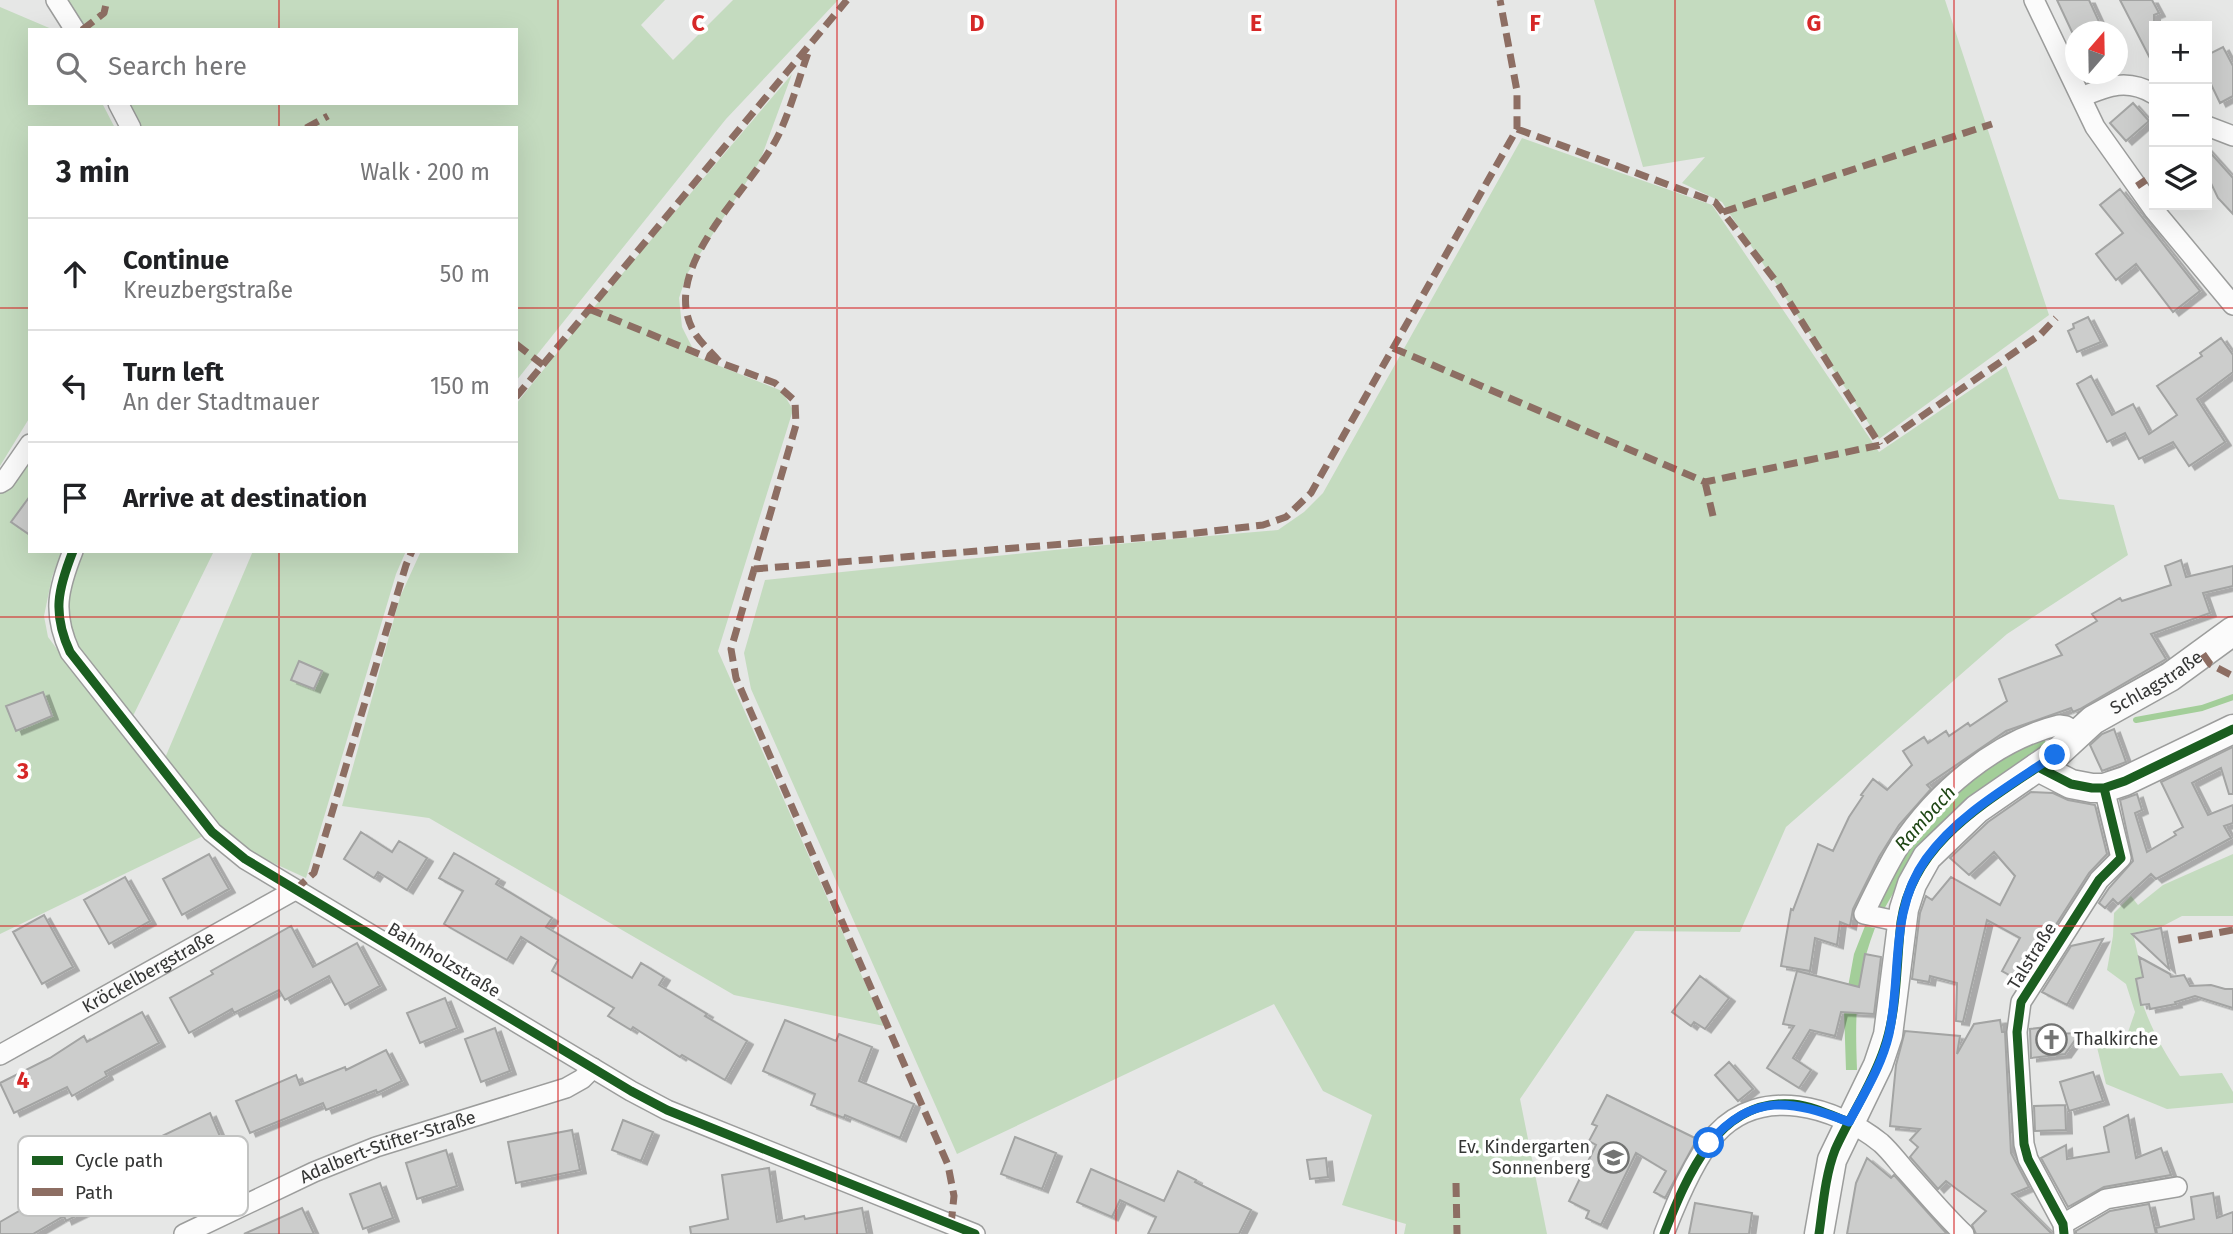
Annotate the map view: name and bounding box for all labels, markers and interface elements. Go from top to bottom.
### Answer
text: C [691,9,705,37]
text: D [970,9,985,37]
text: E [1250,9,1262,37]
text: F [1529,9,1541,37]
text: G [1807,9,1821,37]
north arrow [2065,21,2128,84]
map controls [2149,21,2212,210]
button: + [2149,21,2212,84]
search box [28,28,518,105]
icon: search [52,48,90,86]
text: Search here [108,51,247,82]
button: − [2149,84,2212,147]
button: layers [2149,147,2212,210]
text: 3 min [56,154,130,190]
text: Walk · 200 m [360,158,490,186]
text: Continue [123,245,229,276]
icon: ahead [56,255,94,293]
text: 50 m [440,260,490,288]
text: Kreuzbergstraße [123,276,293,304]
text: Turn left [123,357,224,388]
icon: left [56,367,94,405]
text: 150 m [430,372,490,400]
text: An der Stadtmauer [123,388,319,416]
icon: arrive [56,479,94,517]
text: Arrive at destination [123,483,367,514]
street label: Schlagstraße [2106,646,2207,719]
route end [2039,739,2070,770]
text: 3 [16,757,29,785]
water label: Rambach [1890,781,1960,855]
street label: Bahnholzstraße [384,918,504,1002]
street label: Talstraße [2003,918,2061,994]
street label: Kröckelbergstraße [78,926,218,1018]
church icon: Thalkirche [2034,1022,2068,1056]
place label: Thalkirche [2074,1028,2158,1050]
text: 4 [17,1066,30,1094]
street label: Adalbert-Stifter-Straße [296,1106,478,1188]
route start [1693,1127,1724,1158]
legend [18,1136,248,1216]
place label: Ev. Kindergarten Sonnenberg [1458,1136,1591,1179]
school or university icon: Ev. Kindergarten Sonnenberg [1596,1140,1630,1174]
text: Cycle path [75,1149,163,1172]
text: Path [75,1181,113,1204]

